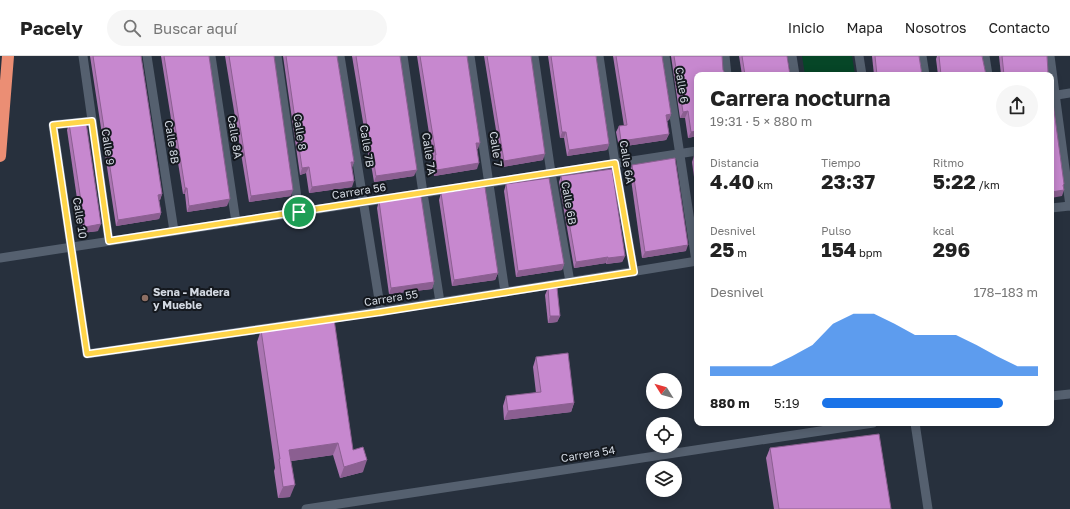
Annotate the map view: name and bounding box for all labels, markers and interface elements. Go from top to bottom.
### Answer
search box [107,10,387,46]
text: Pacely [20,16,83,39]
icon: search [121,17,143,39]
text: Buscar aquí [153,19,237,37]
text: Inicio [788,19,824,36]
text: Mapa [846,19,883,36]
text: Nosotros [905,19,966,36]
text: Contacto [988,19,1050,36]
street label: Calle 6 [673,66,692,104]
text: Carrera nocturna [710,84,890,111]
button: share [996,85,1038,127]
street label: Calle 8 [292,113,310,151]
text: 19:31 · 5 × 880 m [710,113,812,129]
street label: Calle 8A [226,114,245,160]
street label: Calle 8B [163,119,182,165]
street label: Calle 7B [358,124,377,168]
street label: Calle 9 [100,128,117,166]
street label: Calle 7 [488,130,505,168]
street label: Calle 7A [420,132,439,177]
street label: Calle 6A [618,139,637,185]
text: Distancia [710,156,759,169]
text: Tiempo [821,156,861,169]
text: Ritmo [933,156,964,169]
text: 4.40 [710,169,754,193]
text: 23:37 [821,169,875,193]
text: 5:22 [933,169,976,193]
text: km [754,178,773,191]
text: /km [976,178,1000,191]
street label: Carrera 56 [331,180,387,201]
street label: Calle 6B [559,180,580,226]
pin [282,195,316,229]
street label: Calle 10 [71,196,90,240]
icon: arrive [288,201,310,223]
text: Desnivel [710,224,755,237]
text: Pulso [821,224,851,237]
text: kcal [933,224,954,237]
text: 25 [710,237,734,261]
text: 154 [821,237,856,261]
text: 296 [933,237,970,261]
text: m [734,246,747,259]
text: bpm [856,246,882,259]
text: Desnivel [710,284,764,300]
text: 178–183 m [973,284,1038,300]
place label: Sena - Madera y Mueble [153,285,230,311]
street label: Carrera 55 [363,287,419,308]
marker: Sena - Madera y Mueble [140,293,150,303]
north arrow [646,373,682,409]
map controls [646,373,682,497]
text: 880 m [710,395,750,411]
text: 5:19 [774,395,800,411]
button: locate [646,417,682,453]
street label: Carrera 54 [560,443,616,464]
button: layers [646,461,682,497]

